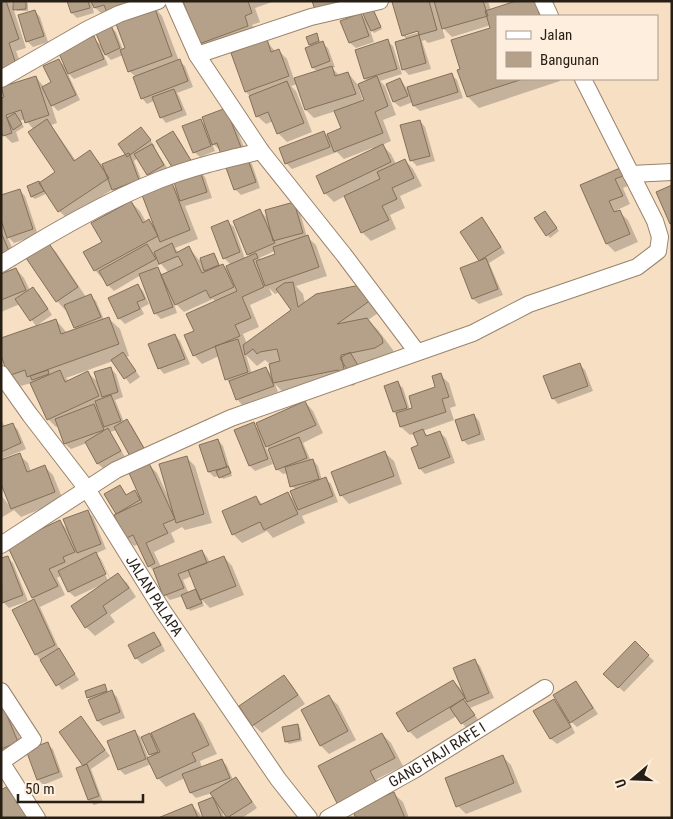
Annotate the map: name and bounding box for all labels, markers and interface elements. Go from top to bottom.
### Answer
legend [496,15,658,80]
text: Jalan [540,26,572,44]
text: Bangunan [540,51,599,69]
street label: JALAN PALAPA [122,552,187,640]
street label: GANG HAJI RAFE I [386,719,489,791]
north arrow [608,754,658,804]
scale bar [18,772,142,804]
text: U [612,777,630,790]
text: 50 m [25,780,55,798]

